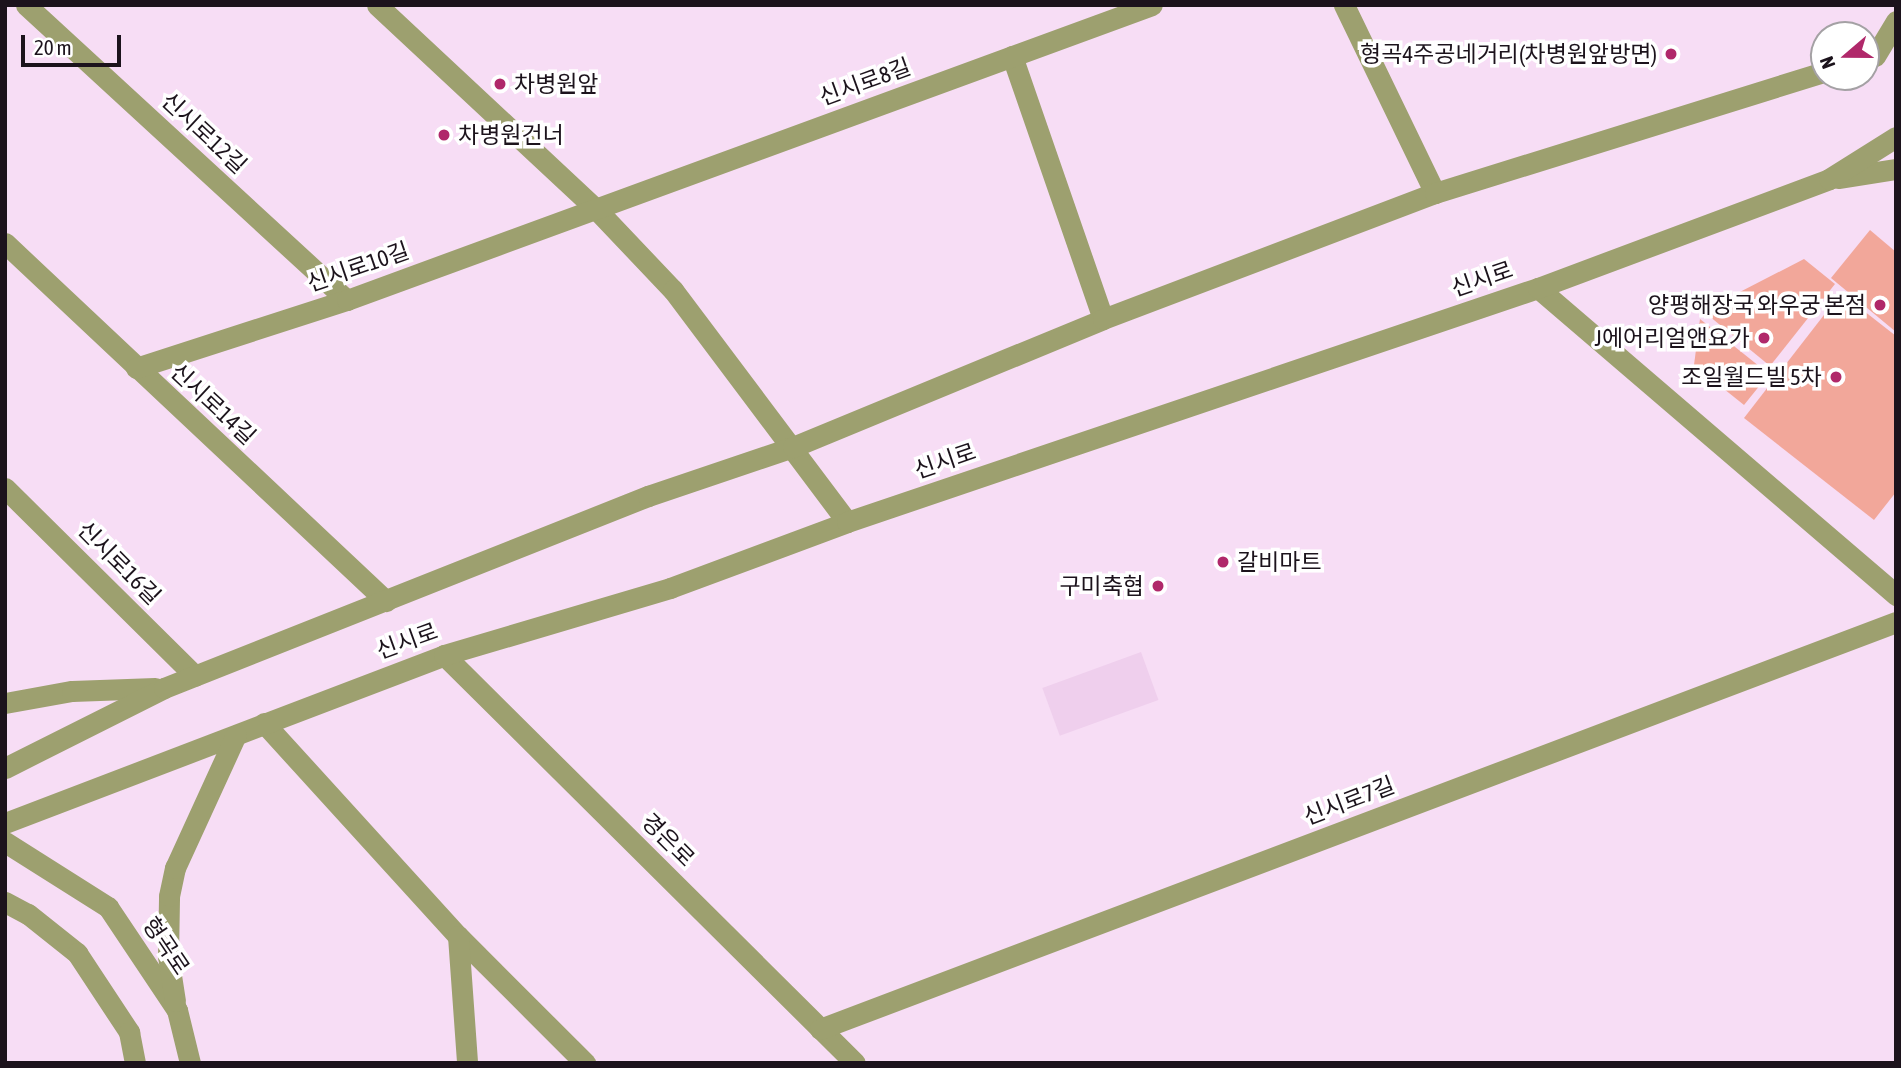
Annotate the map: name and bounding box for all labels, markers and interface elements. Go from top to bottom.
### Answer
scale bar [24,21,124,65]
north arrow [1810,21,1880,91]
text: 20 m [34,35,72,59]
place label: 형곡4주공네거리(차병원앞방면) [1360,40,1657,68]
marker: 형곡4주공네거리(차병원앞방면) [1663,46,1679,62]
street label: 신시로8길 [815,53,915,111]
text: N [1815,53,1839,72]
place label: 차병원앞 [514,70,599,98]
marker: 차병원앞 [492,76,508,92]
street label: 신시로12길 [156,87,252,179]
place label: 차병원건너 [458,121,564,149]
marker: 차병원건너 [436,127,452,143]
street label: 신시로10길 [303,237,413,297]
street label: 신시로 [1447,256,1517,302]
place label: 양평해장국 와우궁 본점 [1648,291,1866,319]
marker: 양평해장국 와우궁 본점 [1872,297,1888,313]
place label: J에어리얼앤요가 [1595,324,1750,352]
marker: J에어리얼앤요가 [1756,330,1772,346]
street label: 신시로14길 [165,358,261,450]
place label: 조일월드빌 5차 [1681,363,1822,391]
marker: 조일월드빌 5차 [1828,369,1844,385]
street label: 신시로 [910,438,980,484]
street label: 신시로16길 [72,516,166,610]
place label: 갈비마트 [1237,548,1322,576]
marker: 갈비마트 [1215,554,1231,570]
place label: 구미축협 [1059,572,1144,600]
marker: 구미축협 [1150,578,1166,594]
street label: 신시로 [372,617,442,665]
street label: 신시로7길 [1299,771,1399,831]
street label: 경은로 [636,808,700,872]
street label: 형곡로 [137,912,195,980]

